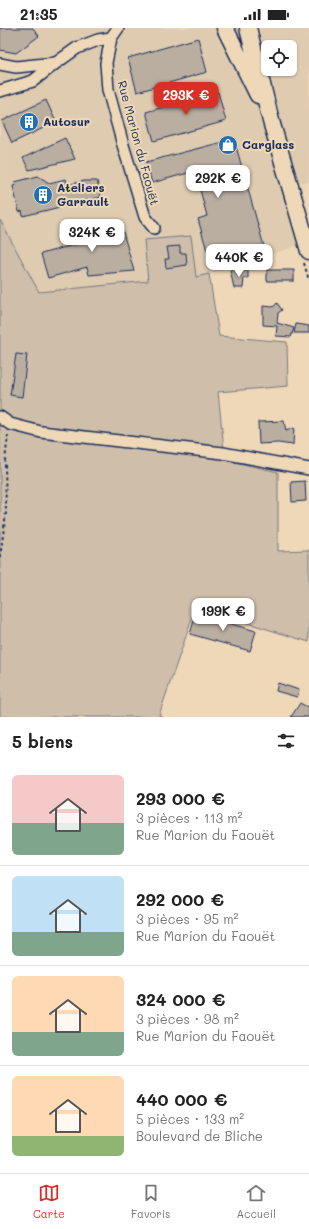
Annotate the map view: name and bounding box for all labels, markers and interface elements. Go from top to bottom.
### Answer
text: 21:35 [20,4,58,24]
map controls [261,40,297,76]
button: locate [261,40,297,76]
street label: Rue Marion du Faouët [115,79,163,207]
pin: 293K € [153,82,219,116]
text: 293K € [163,86,209,103]
building icon: Autosur [18,111,40,133]
place label: Autosur [43,113,90,129]
shop icon: Carglass [217,134,239,156]
place label: Carglass [242,136,294,152]
pin: 292K € [185,165,251,199]
text: 292K € [195,169,241,186]
place label: Ateliers Garrault [57,179,109,209]
building icon: Ateliers Garrault [32,184,54,206]
pin: 324K € [59,219,125,253]
text: 324K € [68,223,116,240]
pin: 440K € [206,244,272,278]
text: 440K € [215,248,263,265]
pin: 199K € [190,598,256,632]
text: 199K € [200,602,246,619]
text: 5 biens [12,730,73,752]
icon: filters [275,730,297,752]
text: 293 000 € [136,787,225,809]
icon: home [44,791,92,839]
text: 3 pièces · 113 m² [136,809,243,826]
text: Rue Marion du Faouët [136,826,275,843]
text: 292 000 € [136,888,224,910]
icon: home [44,892,92,940]
text: 3 pièces · 95 m² [136,910,239,927]
text: Rue Marion du Faouët [136,927,275,944]
text: 324 000 € [136,988,225,1010]
icon: home [44,992,92,1040]
text: 3 pièces · 98 m² [136,1010,239,1027]
text: Rue Marion du Faouët [136,1027,275,1044]
text: 440 000 € [136,1088,227,1110]
icon: home [44,1092,92,1140]
text: 5 pièces · 133 m² [136,1110,244,1127]
text: Boulevard de Bliche [136,1127,263,1144]
tab: Carte [33,1182,65,1221]
tab: Favoris [131,1182,170,1221]
tab: Accueil [236,1182,276,1221]

